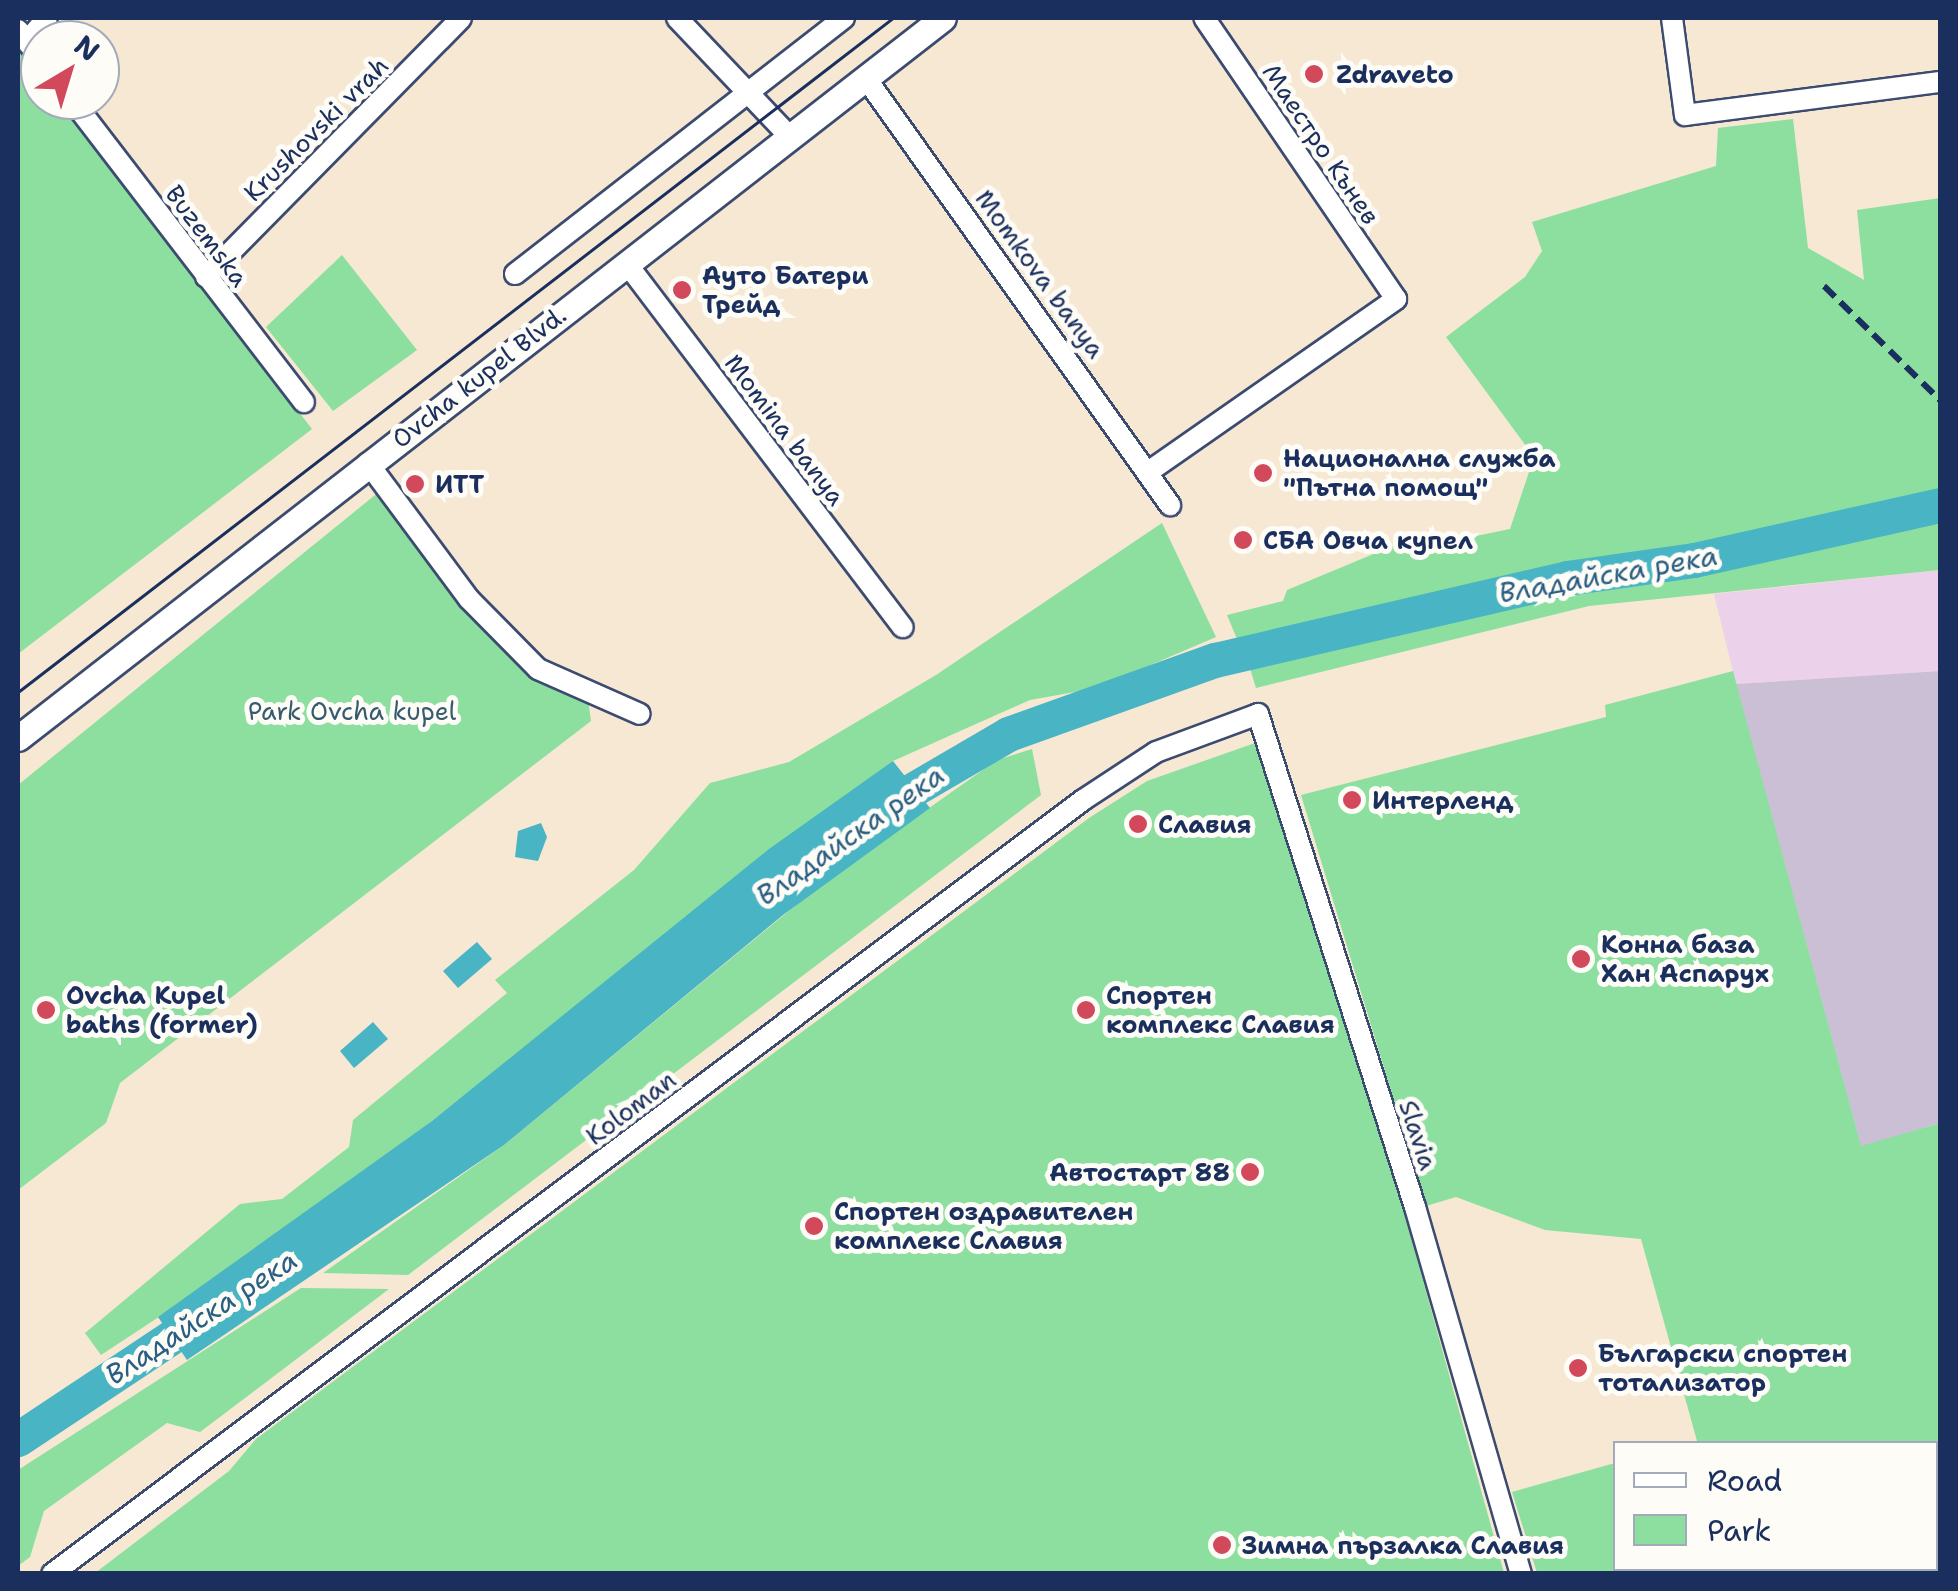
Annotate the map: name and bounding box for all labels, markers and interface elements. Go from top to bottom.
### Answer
north arrow [20,20,120,120]
text: N [67,26,108,70]
street label: Krushovski vrah [238,51,394,207]
street label: Маестро Кънев [1256,58,1386,230]
place label: Zdraveto [1336,59,1454,89]
marker: Zdraveto [1301,61,1327,87]
street label: Buzemska [159,179,255,293]
street label: Momkova banya [969,184,1111,364]
place label: Ауто Батери Трейд [702,261,869,320]
marker: Ауто Батери Трейд [671,279,693,301]
street label: Ovcha kupel Blvd. [386,300,572,454]
street label: Momina banya [718,349,852,511]
place label: Национална служба "Пътна помощ" [1283,444,1556,503]
marker: Национална служба "Пътна помощ" [1252,462,1274,484]
place label: ИТТ [435,469,484,499]
marker: ИТТ [404,473,426,495]
place label: СБА Овча купел [1263,525,1473,555]
marker: СБА Овча купел [1232,529,1254,551]
water label: Владайска река [1496,538,1720,610]
park label: Park Ovcha kupel [248,696,456,726]
water label: Владайска река [750,758,950,912]
place label: Интерленд [1372,785,1514,815]
marker: Интерленд [1341,789,1363,811]
place label: Славия [1158,809,1251,839]
marker: Славия [1127,813,1149,835]
place label: Конна база Хан Аспарух [1601,930,1769,989]
marker: Конна база Хан Аспарух [1570,948,1592,970]
place label: Ovcha Kupel baths (former) [66,981,258,1040]
place label: Спортен комплекс Славия [1106,981,1335,1040]
marker: Ovcha Kupel baths (former) [35,999,57,1021]
marker: Спортен комплекс Славия [1075,999,1097,1021]
street label: Koloman [580,1065,682,1151]
street label: Slavia [1393,1096,1443,1174]
place label: Автостарт 88 [1049,1157,1230,1187]
marker: Автостарт 88 [1239,1161,1261,1183]
place label: Спортен оздравителен комплекс Славия [834,1197,1133,1256]
marker: Спортен оздравителен комплекс Славия [803,1215,825,1237]
water label: Владайска река [99,1243,303,1391]
place label: Български спортен тотализатор [1598,1339,1847,1398]
marker: Български спортен тотализатор [1567,1357,1589,1379]
legend [1613,1441,1938,1571]
text: Road [1707,1460,1782,1501]
text: Park [1707,1510,1771,1551]
place label: Зимна пързалка Славия [1242,1530,1564,1560]
marker: Зимна пързалка Славия [1211,1534,1233,1556]

